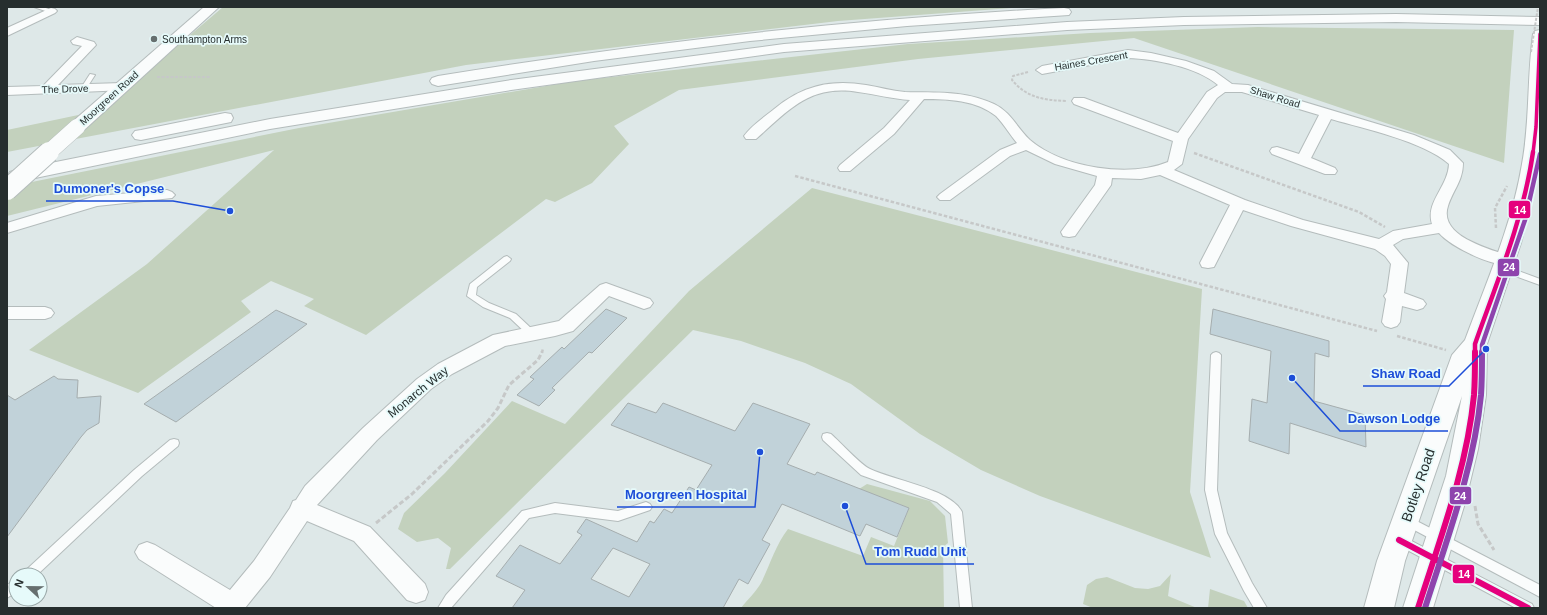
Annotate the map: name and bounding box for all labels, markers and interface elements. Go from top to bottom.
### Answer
marker: Southampton Arms [149,34,159,44]
place label: Southampton Arms [162,34,247,45]
street label: Haines Crescent [1054,49,1129,73]
street label: Moorgreen Road [77,69,141,127]
street label: The Drove [41,83,89,95]
street label: Shaw Road [1249,84,1301,110]
callout: Dumoner's Copse [46,176,173,201]
text: Dumoner's Copse [54,181,164,196]
line badge: 14 [1508,200,1531,219]
text: 14 [1514,204,1527,216]
line badge: 24 [1497,258,1520,277]
text: 24 [1503,261,1516,273]
callout: Shaw Road [1363,361,1449,386]
street label: Monarch Way [385,363,451,421]
text: Shaw Road [1371,366,1441,381]
callout: Dawson Lodge [1340,406,1448,431]
text: Dawson Lodge [1348,411,1440,426]
street label: Botley Road [1398,446,1438,524]
callout: Moorgreen Hospital [617,482,755,507]
line badge: 24 [1449,486,1472,505]
text: Moorgreen Hospital [625,487,747,502]
text: 24 [1454,490,1467,502]
callout: Tom Rudd Unit [866,539,974,564]
text: Tom Rudd Unit [874,544,967,559]
line badge: 14 [1452,564,1475,584]
north arrow [8,567,48,607]
text: 14 [1458,568,1471,580]
text: N [12,577,26,589]

